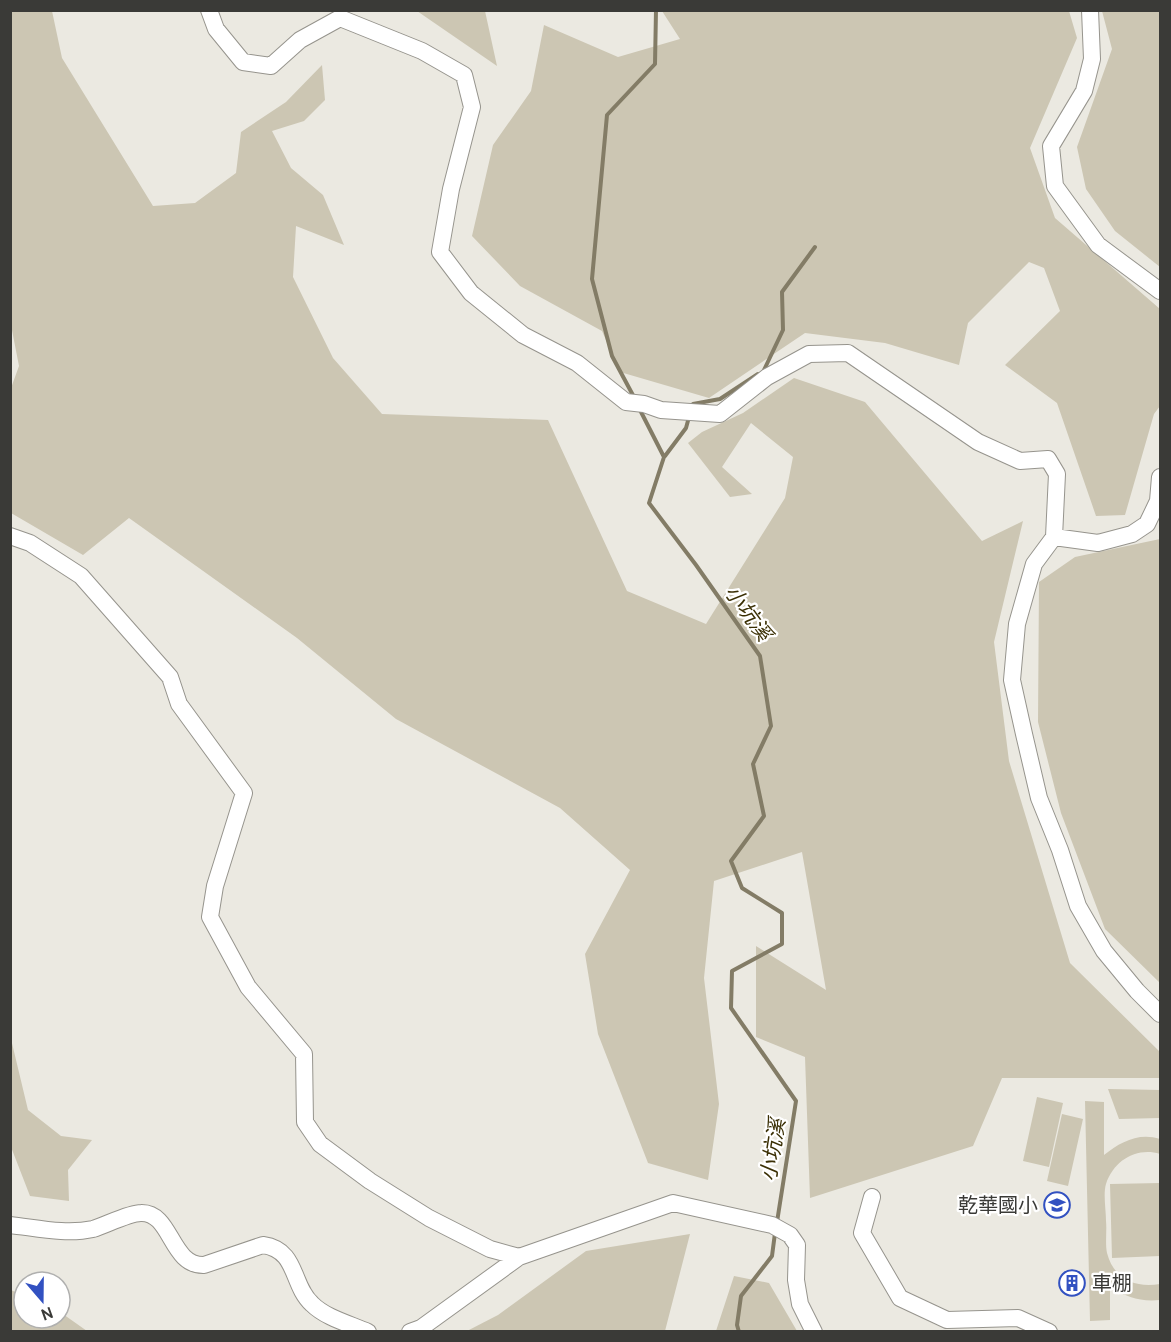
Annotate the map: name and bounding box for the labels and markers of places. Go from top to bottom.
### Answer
school or university icon: 乾華國小 [1042,1190,1072,1220]
place label: 乾華國小 [958,1193,1038,1217]
building icon: 車棚 [1057,1268,1087,1298]
place label: 車棚 [1092,1271,1132,1295]

